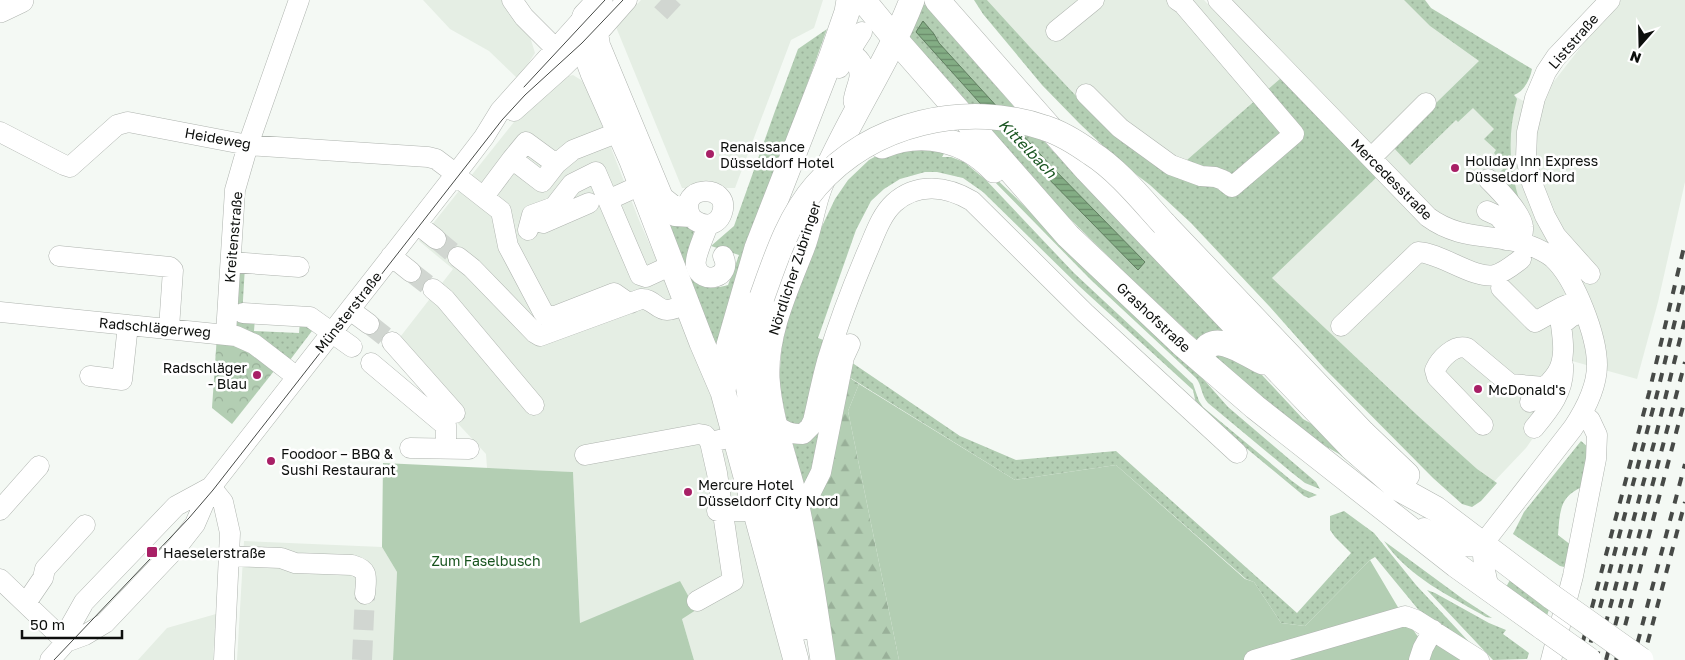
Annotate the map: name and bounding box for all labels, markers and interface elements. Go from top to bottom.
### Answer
street label: Liststraße [1545,10,1601,72]
north arrow [1615,20,1665,70]
text: N [1627,48,1643,67]
water label: Kittelbach [996,115,1061,182]
street label: Heideweg [184,124,252,152]
street label: Mercedesstraße [1348,135,1436,223]
place label: Renaissance Düsseldorf Hotel [720,138,834,171]
marker: Renaissance Düsseldorf Hotel [704,148,716,160]
place label: Holiday Inn Express Düsseldorf Nord [1465,152,1598,185]
marker: Holiday Inn Express Düsseldorf Nord [1449,162,1461,174]
street label: Kreitenstraße [221,191,245,283]
street label: Nördlicher Zubringer [764,198,824,337]
street label: Münsterstraße [311,268,385,356]
street label: Grashofstraße [1113,278,1195,356]
street label: Radschlägerweg [98,314,212,340]
place label: Radschläger - Blau [163,359,248,392]
marker: Radschläger - Blau [251,369,263,381]
place label: McDonald's [1488,381,1566,398]
marker: McDonald's [1472,383,1484,395]
place label: Foodoor – BBQ & Sushi Restaurant [281,445,396,478]
marker: Foodoor – BBQ & Sushi Restaurant [265,455,277,467]
place label: Mercure Hotel Düsseldorf City Nord [698,476,838,509]
marker: Mercure Hotel Düsseldorf City Nord [682,486,694,498]
place label: Haeselerstraße [163,544,266,561]
marker: Haeselerstraße [145,545,159,559]
park label: Zum Faselbusch [431,552,541,569]
scale bar [22,608,122,640]
text: 50 m [30,615,65,633]

